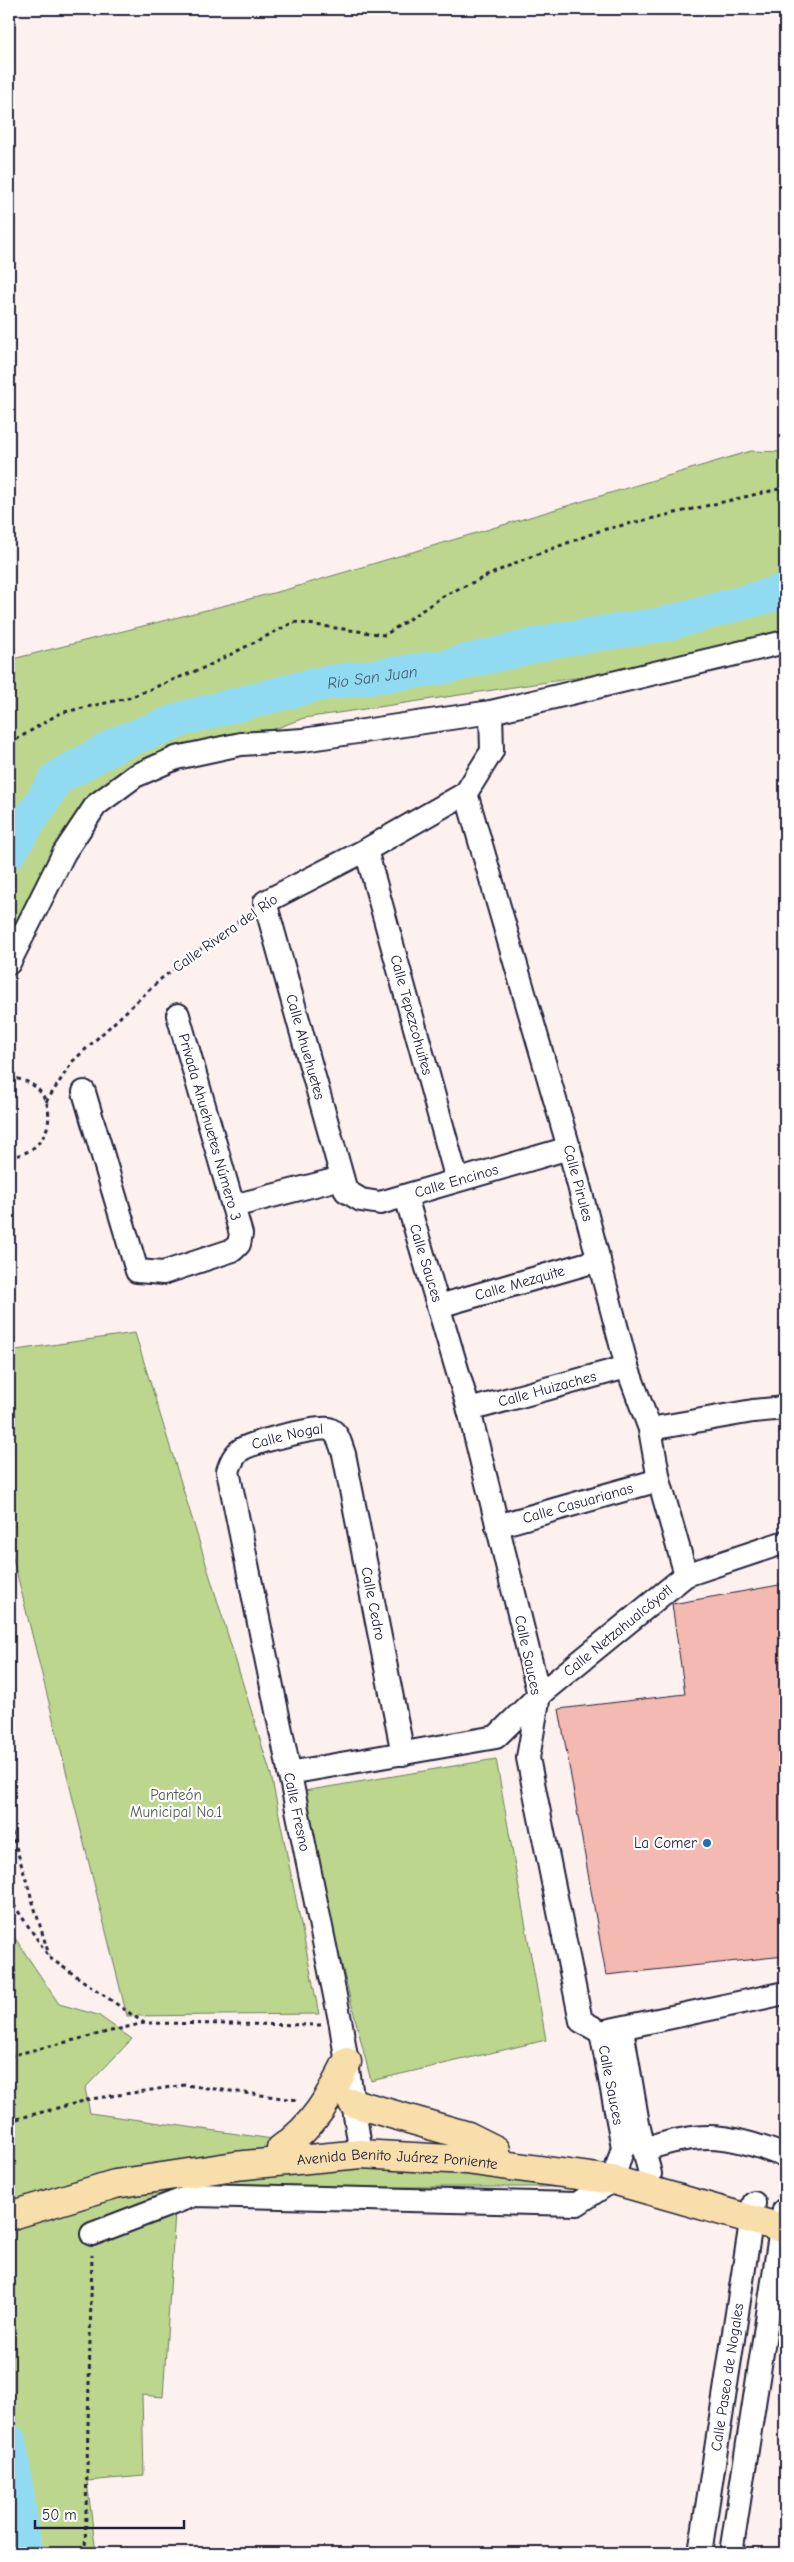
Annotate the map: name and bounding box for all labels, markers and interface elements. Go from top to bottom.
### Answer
water label: Rio San Juan [326,663,419,693]
street label: Calle Rivera del Río [169,890,281,976]
street label: Calle Tepezcohuites [386,953,437,1077]
street label: Calle Ahuehuetes [282,992,329,1102]
street label: Privada Ahuehuetes Número 3 [175,1031,245,1223]
street label: Calle Pirules [560,1143,597,1223]
street label: Calle Encinos [412,1160,500,1202]
street label: Calle Sauces [406,1222,446,1304]
street label: Calle Mezquite [473,1261,567,1304]
street label: Calle Huizaches [496,1367,598,1411]
street label: Calle Nogal [249,1419,324,1453]
street label: Calle Casuarianas [520,1479,635,1527]
street label: Calle Cedro [357,1565,389,1642]
street label: Calle Netzahualcóyotl [560,1581,676,1680]
street label: Calle Sauces [511,1614,545,1696]
street label: Calle Fresno [280,1771,314,1853]
park label: Panteón Municipal No.1 [130,1786,222,1821]
place label: La Comer [634,1834,697,1852]
marker: La Comer [701,1837,713,1849]
street label: Calle Sauces [594,2044,628,2126]
street label: Avenida Benito Juárez Poniente [296,2145,499,2173]
street label: Calle Paseo de Nogales [707,2302,747,2452]
scale bar [35,2497,184,2529]
text: 50 m [42,2506,77,2524]

